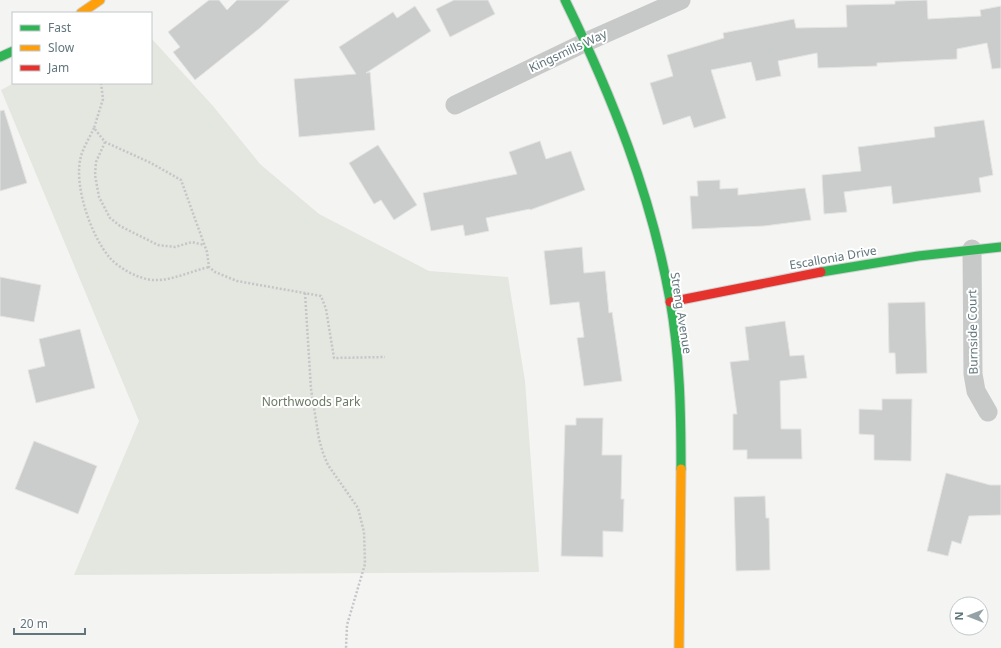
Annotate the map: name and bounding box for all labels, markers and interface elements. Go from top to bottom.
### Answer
legend [12,12,152,84]
text: Fast [48,19,72,36]
street label: Kingsmills Way [526,25,610,76]
text: Slow [48,39,75,56]
text: Jam [47,59,69,76]
street label: Escallonia Drive [788,241,878,274]
street label: Streng Avenue [667,271,696,355]
street label: Burnside Court [963,289,982,375]
park label: Northwoods Park [262,393,361,410]
north arrow [949,596,989,636]
scale bar [14,610,85,636]
text: N [951,612,966,620]
text: 20 m [20,615,48,632]

